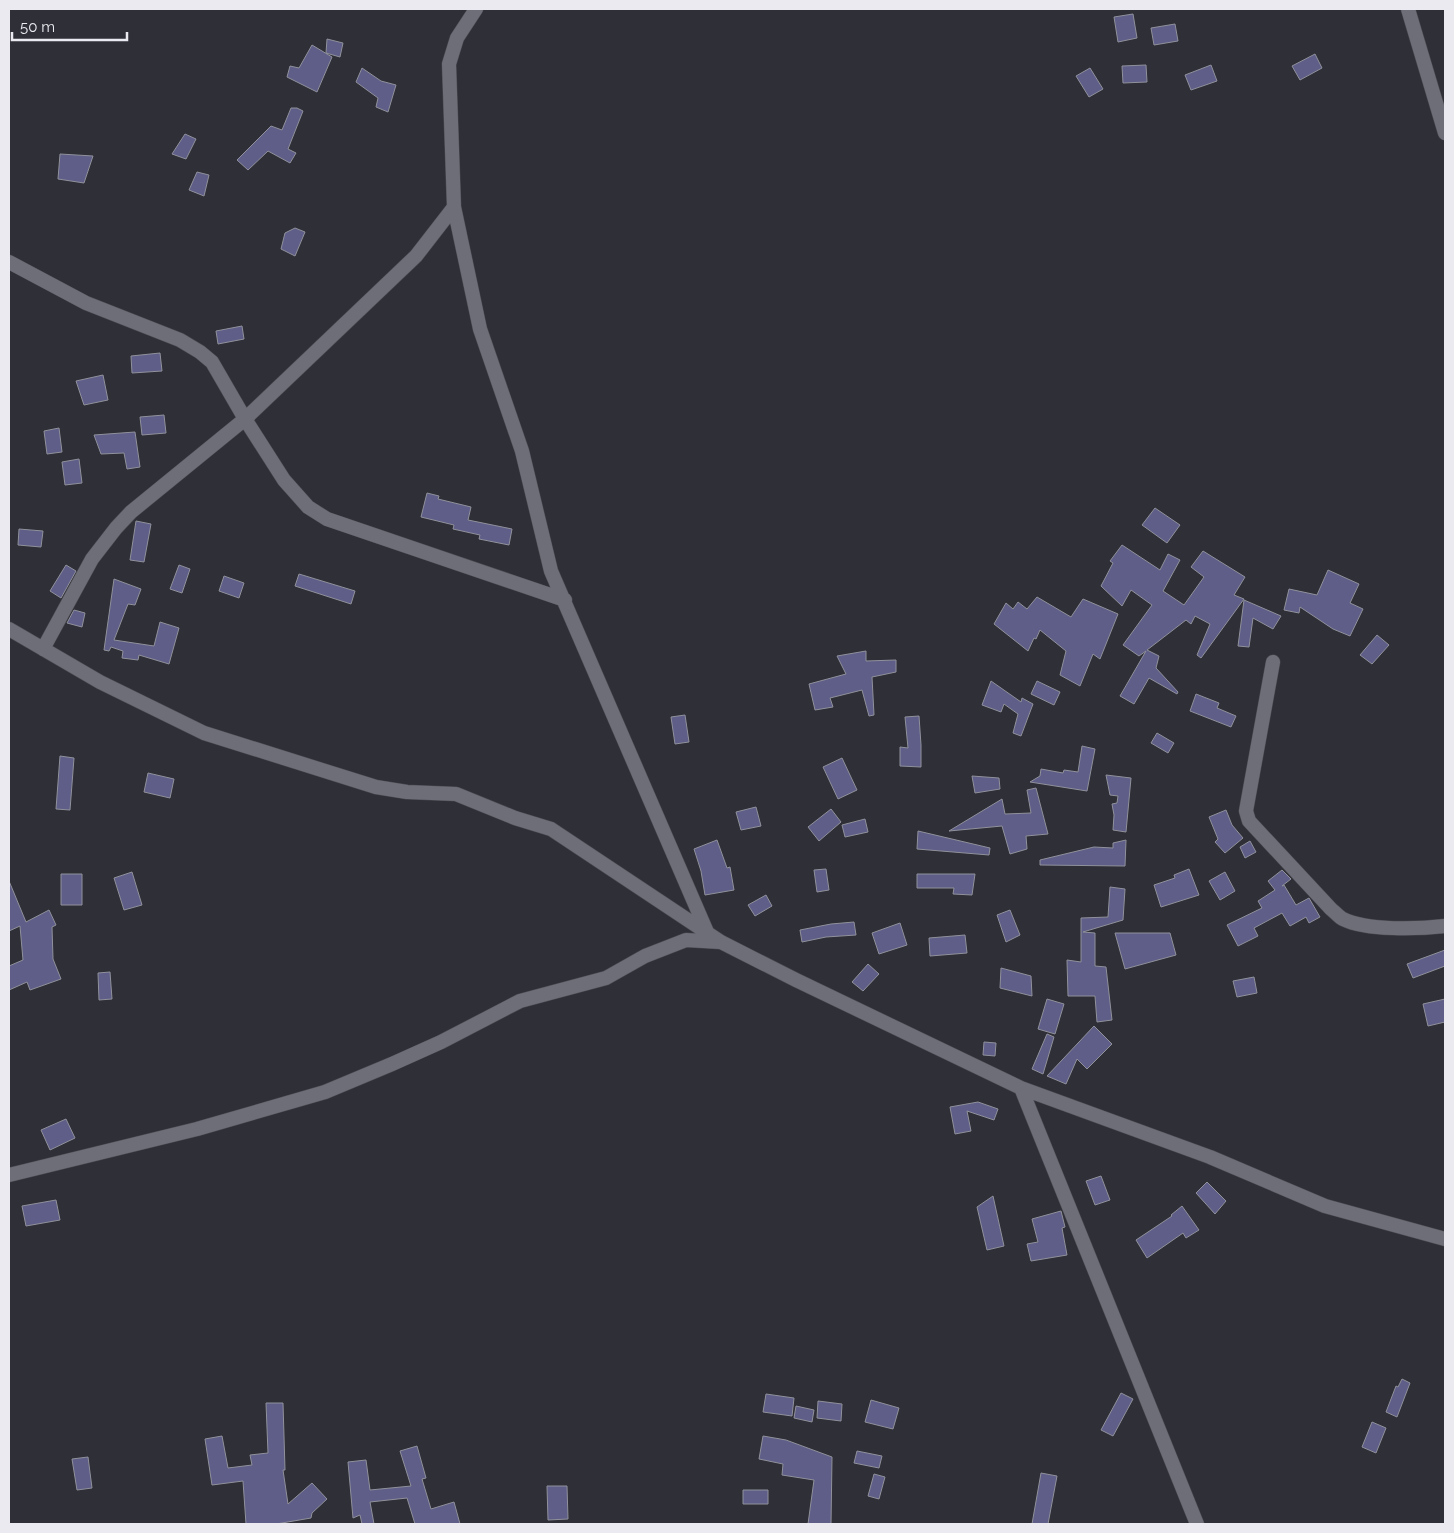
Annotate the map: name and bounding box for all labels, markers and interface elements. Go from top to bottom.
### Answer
scale bar [12,10,128,42]
text: 50 m [20,18,55,36]

